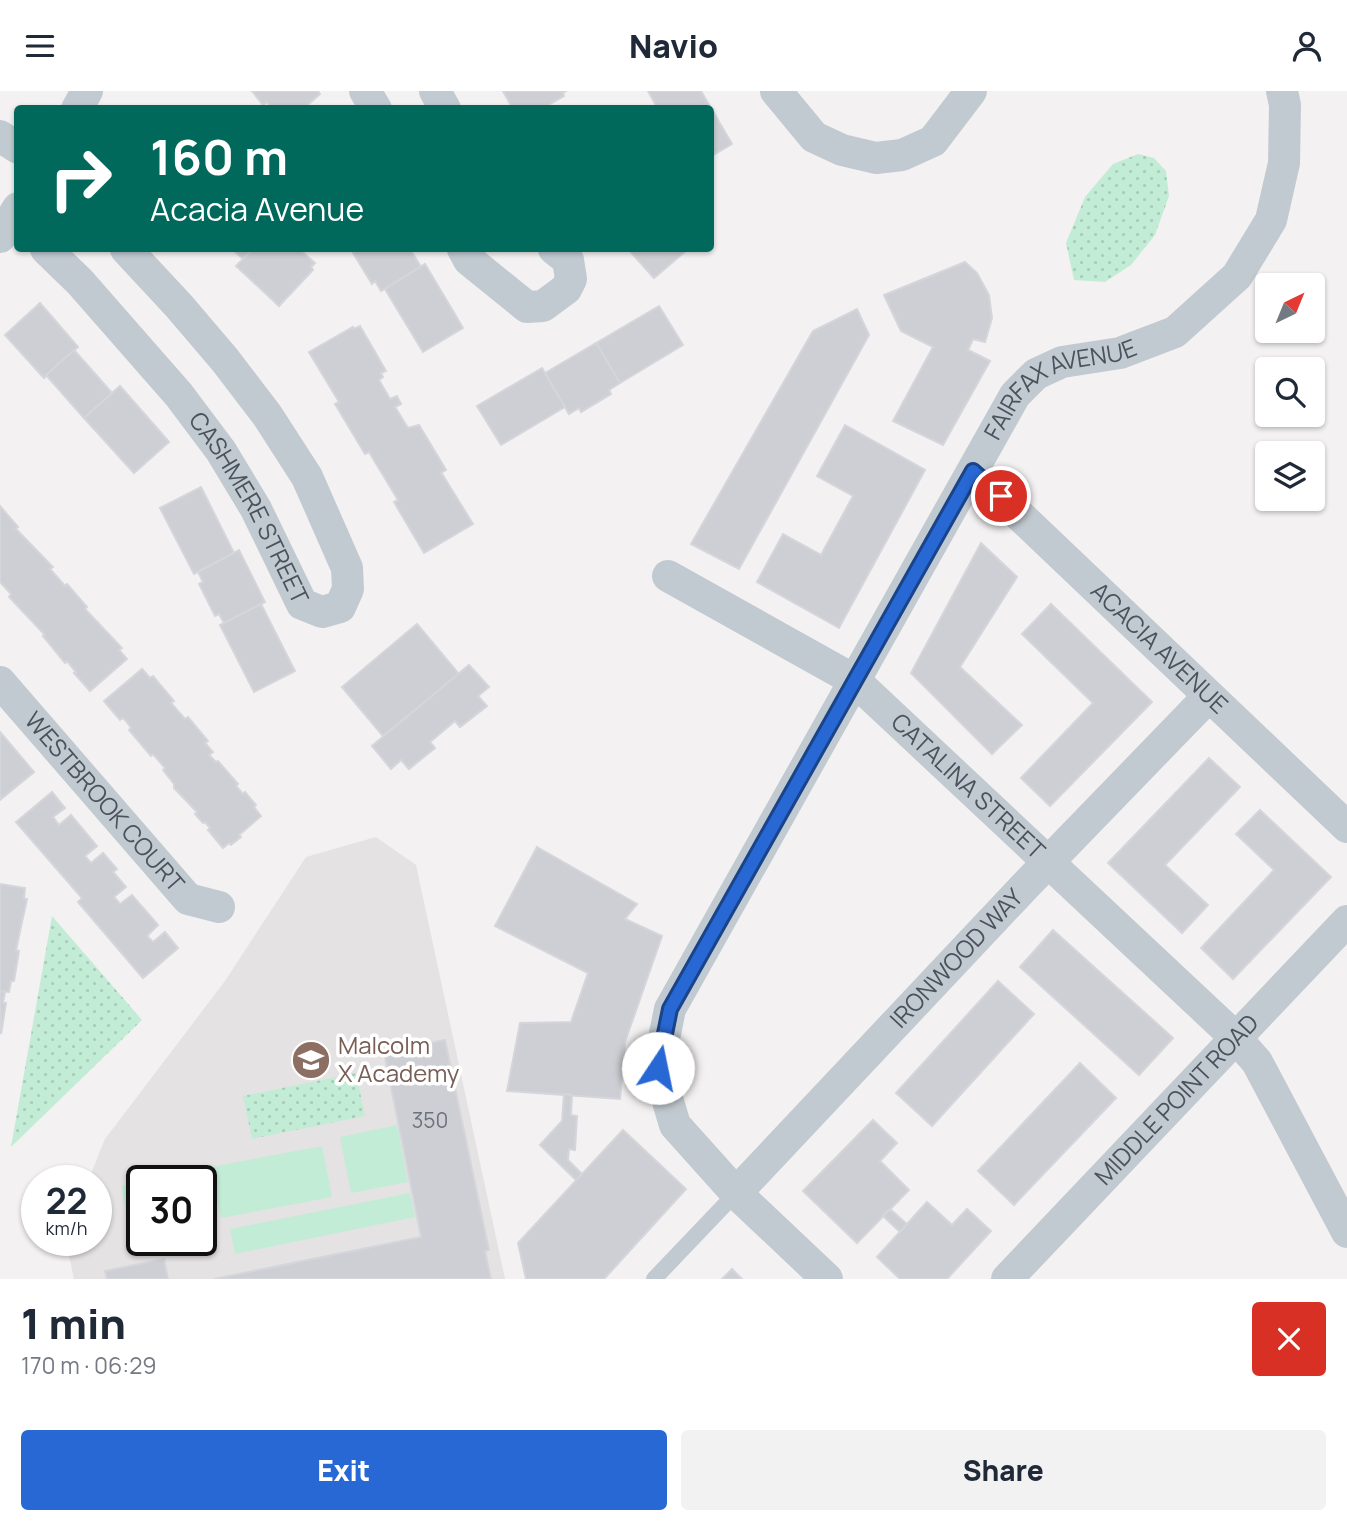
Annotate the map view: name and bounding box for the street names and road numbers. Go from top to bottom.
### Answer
street label: FAIRFAX AVENUE [975,330,1141,445]
street label: CASHMERE STREET [182,404,318,609]
street label: ACACIA AVENUE [1084,574,1236,720]
street label: WESTBROOK COURT [18,704,193,899]
street label: CATALINA STREET [885,705,1053,866]
street label: IRONWOOD WAY [882,880,1030,1034]
street label: MIDDLE POINT ROAD [1087,1006,1265,1192]

